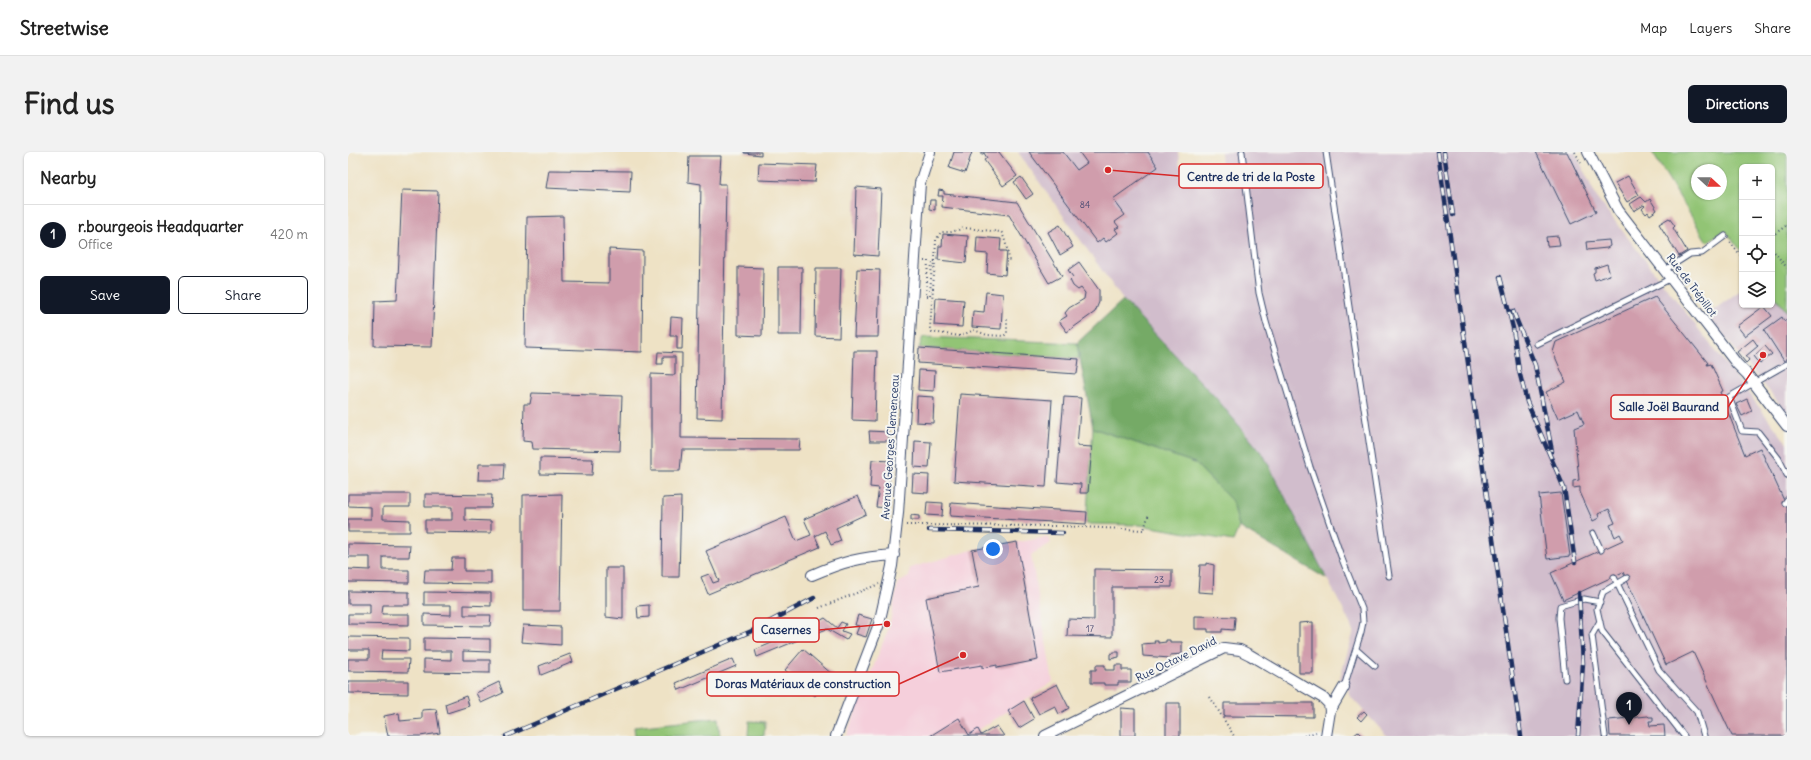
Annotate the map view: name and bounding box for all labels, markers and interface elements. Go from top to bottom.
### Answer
text: Streetwise [20,16,109,40]
text: Map [1640,19,1667,37]
text: Layers [1689,19,1732,37]
text: Share [1754,19,1791,37]
button: Directions [1688,85,1787,123]
text: Find us [24,86,115,122]
callout: Centre de tri de la Poste [1179,164,1323,188]
north arrow [1691,164,1727,200]
map controls [1739,164,1775,308]
button: + [1739,164,1775,200]
text: Nearby [40,167,96,189]
text: Centre de tri de la Poste [1187,169,1315,184]
house number: 84 [1080,199,1090,210]
button: − [1739,200,1775,236]
text: r.bourgeois Headquarter [78,217,243,236]
text: 1 [50,226,56,243]
text: 420 m [270,226,308,243]
text: Office [78,236,113,253]
button: locate [1739,236,1775,272]
street label: Rue de Trépillot [1664,251,1720,320]
button: layers [1739,272,1775,308]
button: Save [40,276,170,314]
button: Share [178,276,308,314]
street label: Avenue Georges Clemenceau [878,374,902,520]
callout: Salle Joël Baurand [1611,395,1728,419]
text: Salle Joël Baurand [1619,399,1719,414]
your location [983,539,1003,559]
house number: 23 [1154,574,1164,585]
callout: Casernes [753,618,819,642]
text: Casernes [761,622,812,637]
house number: 17 [1086,623,1095,634]
street label: Rue Octave David [1133,633,1219,685]
callout: Doras Matériaux de construction [707,672,899,696]
text: Doras Matériaux de construction [715,676,891,691]
pin: 1 [1616,692,1642,725]

